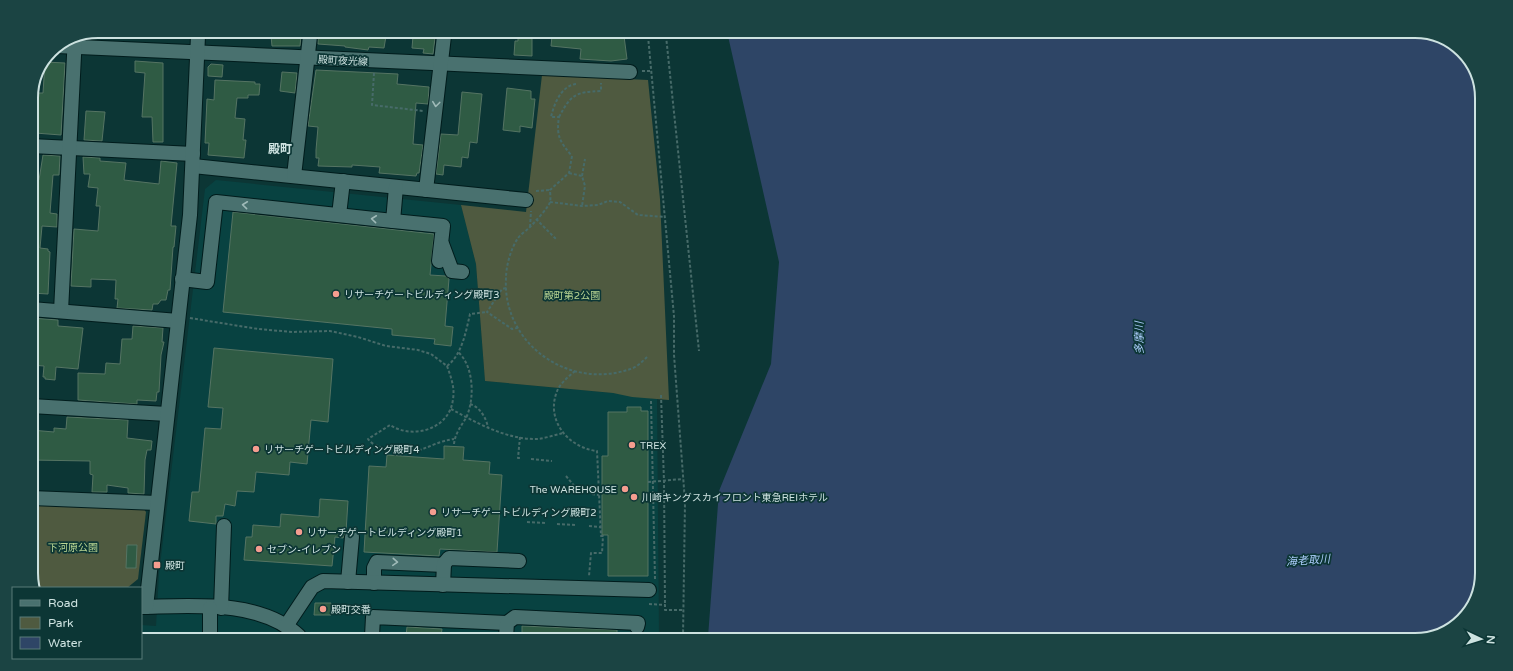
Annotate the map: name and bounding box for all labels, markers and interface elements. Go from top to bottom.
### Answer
street label: 殿町夜光線 [318,54,368,68]
one-way arrow [432,100,441,107]
district label: 殿町 [268,142,292,156]
one-way arrow [242,201,248,210]
one-way arrow [371,214,377,223]
marker: リサーチゲートビルディング殿町3 [331,289,341,299]
place label: リサーチゲートビルディング殿町3 [344,289,500,301]
park label: 殿町第2公園 [544,290,600,302]
water label: 多摩川 [1133,321,1146,355]
marker: TREX [627,440,637,450]
place label: TREX [640,440,667,452]
marker: リサーチゲートビルディング殿町4 [251,444,261,454]
place label: リサーチゲートビルディング殿町4 [264,444,420,456]
place label: The WAREHOUSE [530,484,617,496]
marker: The WAREHOUSE [620,484,630,494]
marker: 川崎キングスカイフロント東急REIホテル [629,492,639,502]
place label: 川崎キングスカイフロント東急REIホテル [642,492,828,504]
marker: リサーチゲートビルディング殿町2 [428,507,438,517]
place label: リサーチゲートビルディング殿町2 [441,507,597,519]
marker: リサーチゲートビルディング殿町1 [294,527,304,537]
place label: リサーチゲートビルディング殿町1 [307,527,463,539]
park label: 下河原公園 [48,542,98,554]
marker: セブン-イレブン [254,544,264,554]
place label: セブン-イレブン [267,544,341,556]
water label: 海老取川 [1286,552,1331,569]
one-way arrow [392,558,398,567]
marker: 殿町 [152,560,162,570]
place label: 殿町 [165,560,185,572]
legend [12,587,142,659]
text: Road [48,596,78,610]
marker: 殿町交番 [318,604,328,614]
place label: 殿町交番 [331,604,371,616]
text: Park [48,616,74,630]
north arrow [1461,619,1501,659]
text: N [1484,635,1497,645]
text: Water [48,636,83,650]

